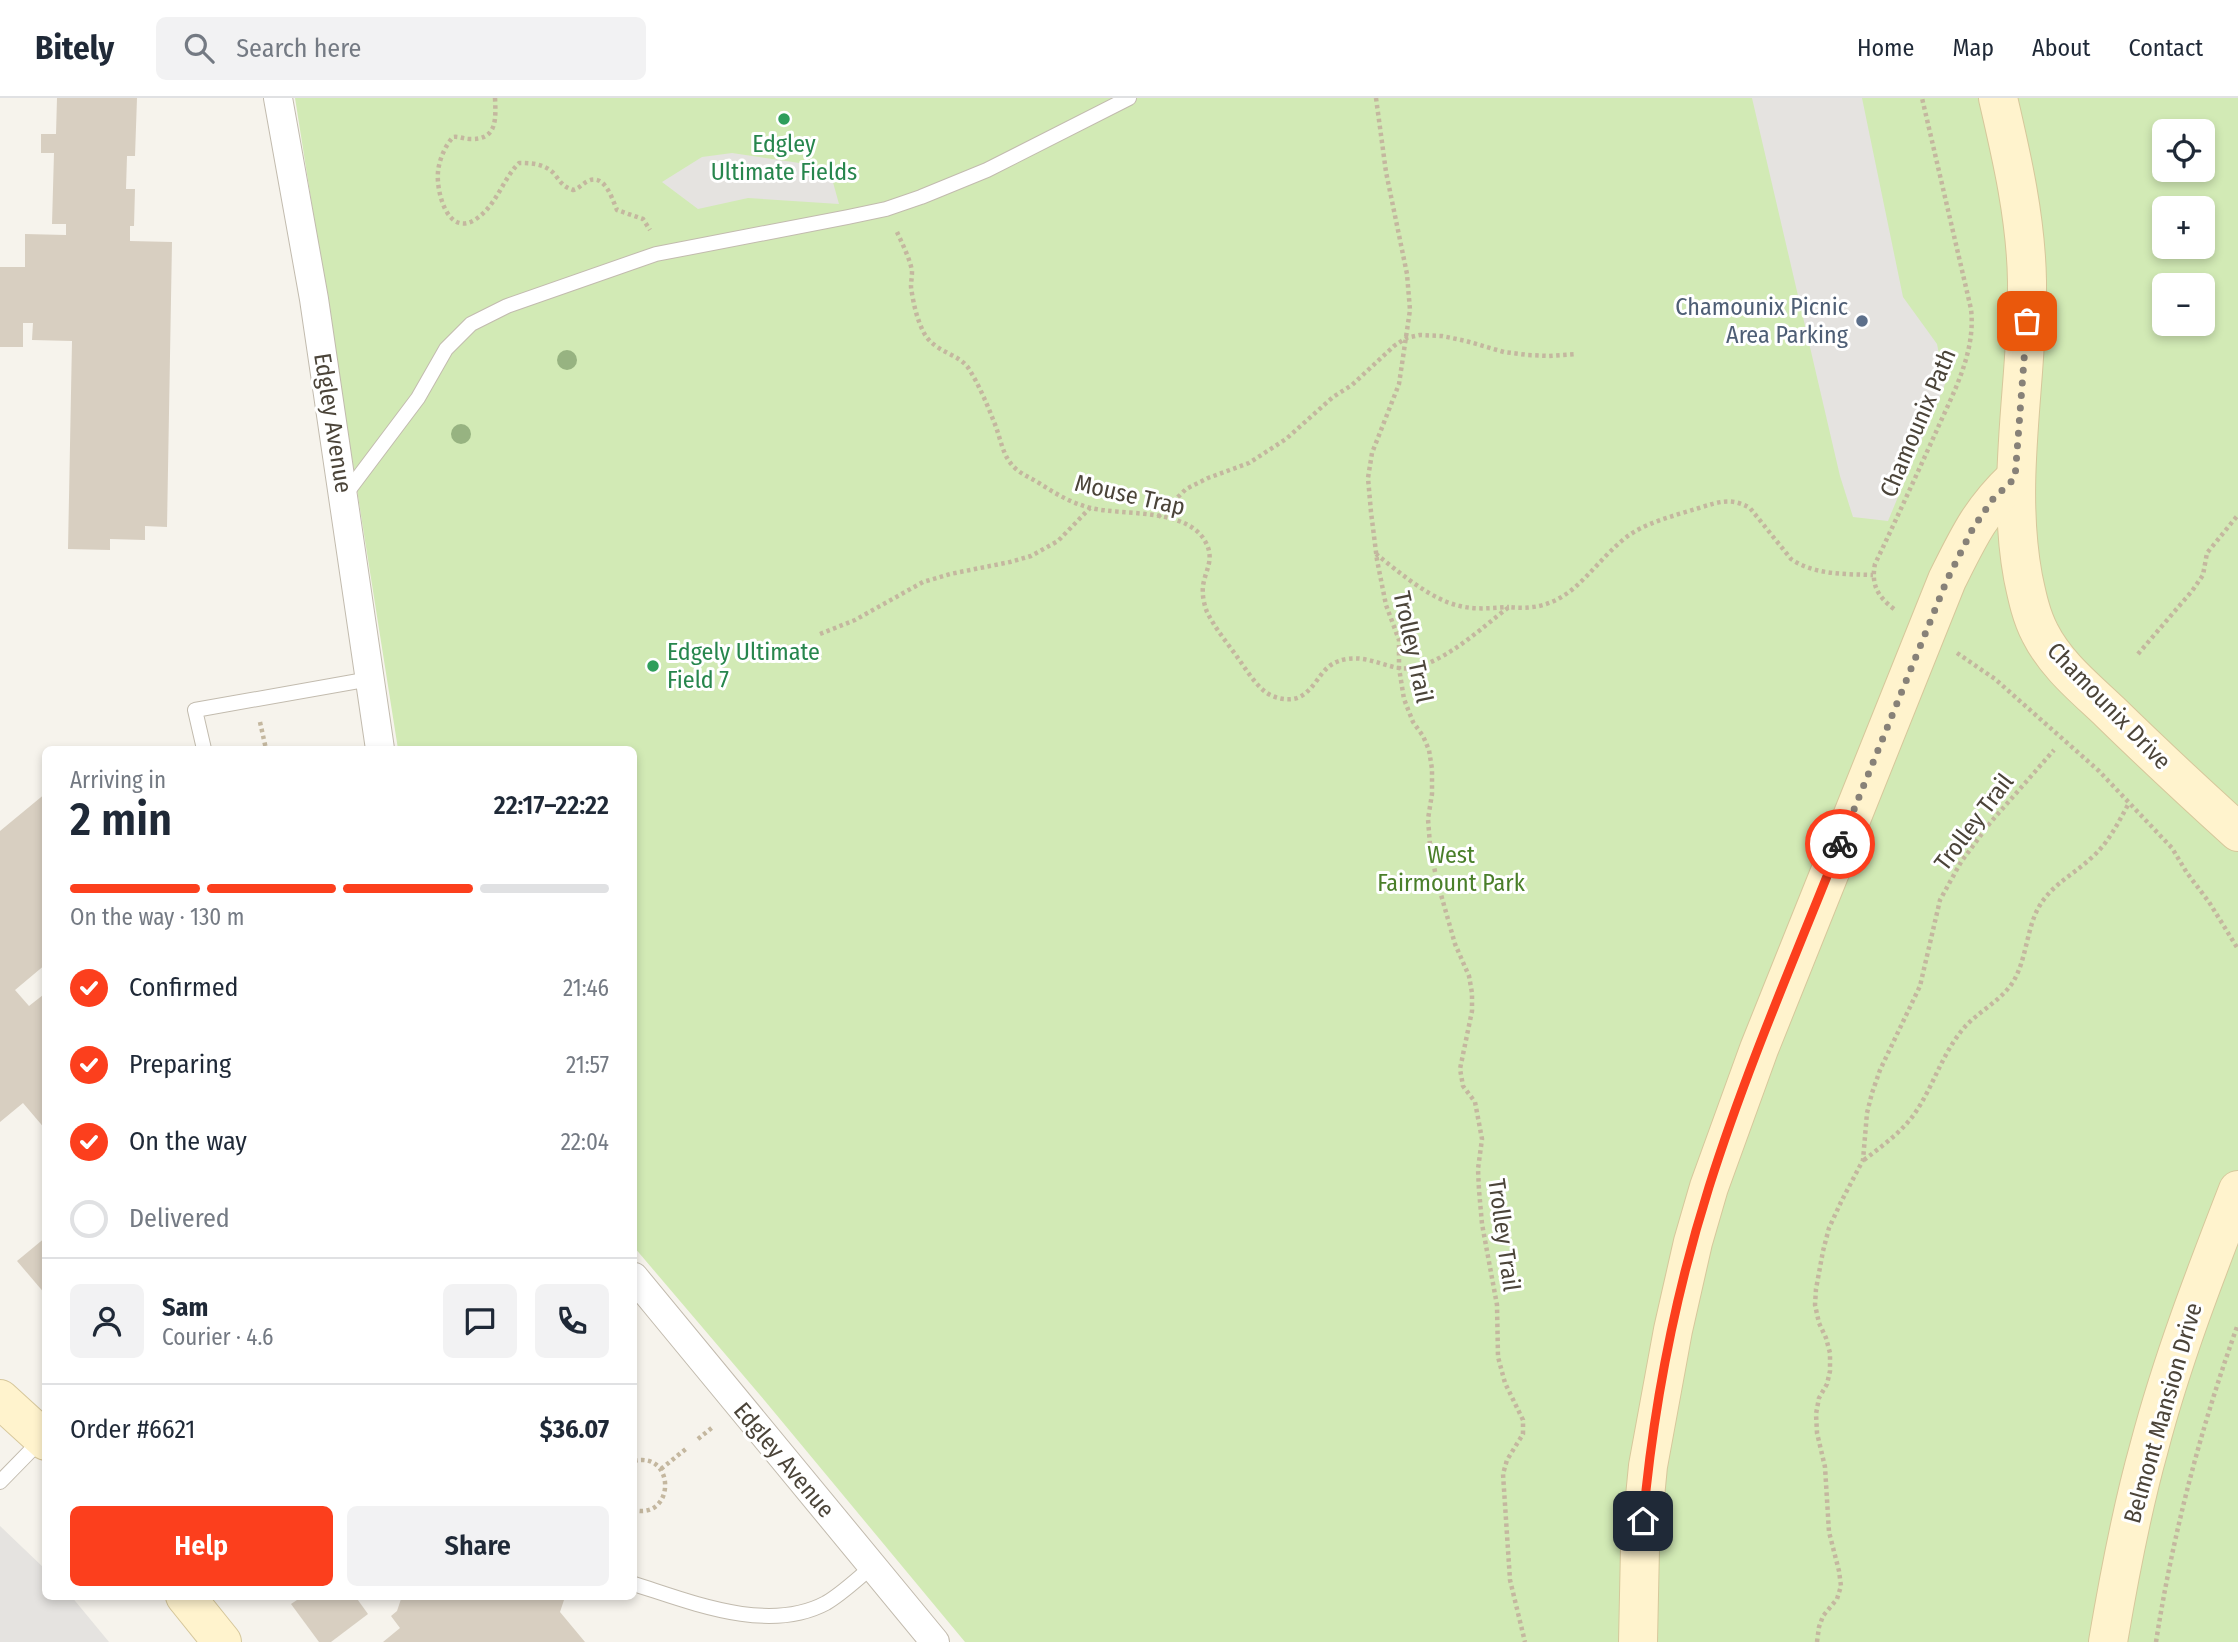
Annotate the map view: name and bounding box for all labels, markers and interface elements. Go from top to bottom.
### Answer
search box [156,17,646,80]
text: Bitely [35,28,114,68]
icon: search [180,29,218,67]
text: Search here [236,33,361,64]
text: Home [1857,34,1914,62]
text: Map [1952,34,1994,62]
text: About [2032,34,2090,62]
text: Contact [2128,34,2203,62]
marker: Edgley Ultimate Fields [776,111,792,127]
map controls [2152,119,2215,336]
button: locate [2152,119,2215,182]
place label: Edgley Ultimate Fields [711,130,857,186]
button: + [2152,196,2215,259]
button: − [2152,273,2215,336]
pin [1997,291,2057,351]
place label: Chamounix Picnic Area Parking [1675,293,1849,349]
icon: bag [2008,302,2046,340]
marker: Chamounix Picnic Area Parking [1854,313,1870,329]
street label: Chamounix Path [1874,345,1962,501]
street label: Edgley Avenue [308,351,358,495]
street label: Mouse Trap [1072,469,1188,521]
street label: Trolley Trail [1388,589,1438,705]
street label: Chamounix Drive [2041,637,2177,775]
place label: Edgely Ultimate Field 7 [667,638,820,694]
marker: Edgely Ultimate Field 7 [645,658,661,674]
text: Arriving in [70,766,166,794]
street label: Trolley Trail [1929,768,2019,876]
text: 22:17–22:22 [494,790,609,821]
text: 2 min [70,792,172,847]
courier [1805,809,1875,879]
icon: bike [1821,825,1859,863]
park label: West Fairmount Park [1377,841,1526,897]
text: On the way · 130 m [70,903,244,931]
icon: check [70,969,108,1007]
text: Confirmed [129,972,239,1003]
text: 21:46 [563,974,609,1002]
icon: check [70,1046,108,1084]
text: Preparing [129,1049,231,1080]
text: 21:57 [566,1051,609,1079]
icon: check [70,1123,108,1161]
text: On the way [129,1126,247,1157]
text: 22:04 [561,1128,609,1156]
street label: Trolley Trail [1482,1177,1526,1293]
text: Delivered [129,1203,230,1234]
button: person [70,1284,144,1358]
button: chat [443,1284,517,1358]
button: phone [535,1284,609,1358]
text: Sam [162,1292,208,1323]
street label: Belmont Mansion Drive [2118,1300,2208,1526]
text: Courier · 4.6 [162,1323,273,1351]
street label: Edgley Avenue [728,1397,840,1523]
text: Order #6621 [70,1414,196,1445]
text: $36.07 [540,1414,609,1445]
pin [1613,1491,1673,1551]
icon: home [1624,1502,1662,1540]
button: Help [70,1506,333,1586]
button: Share [347,1506,609,1586]

